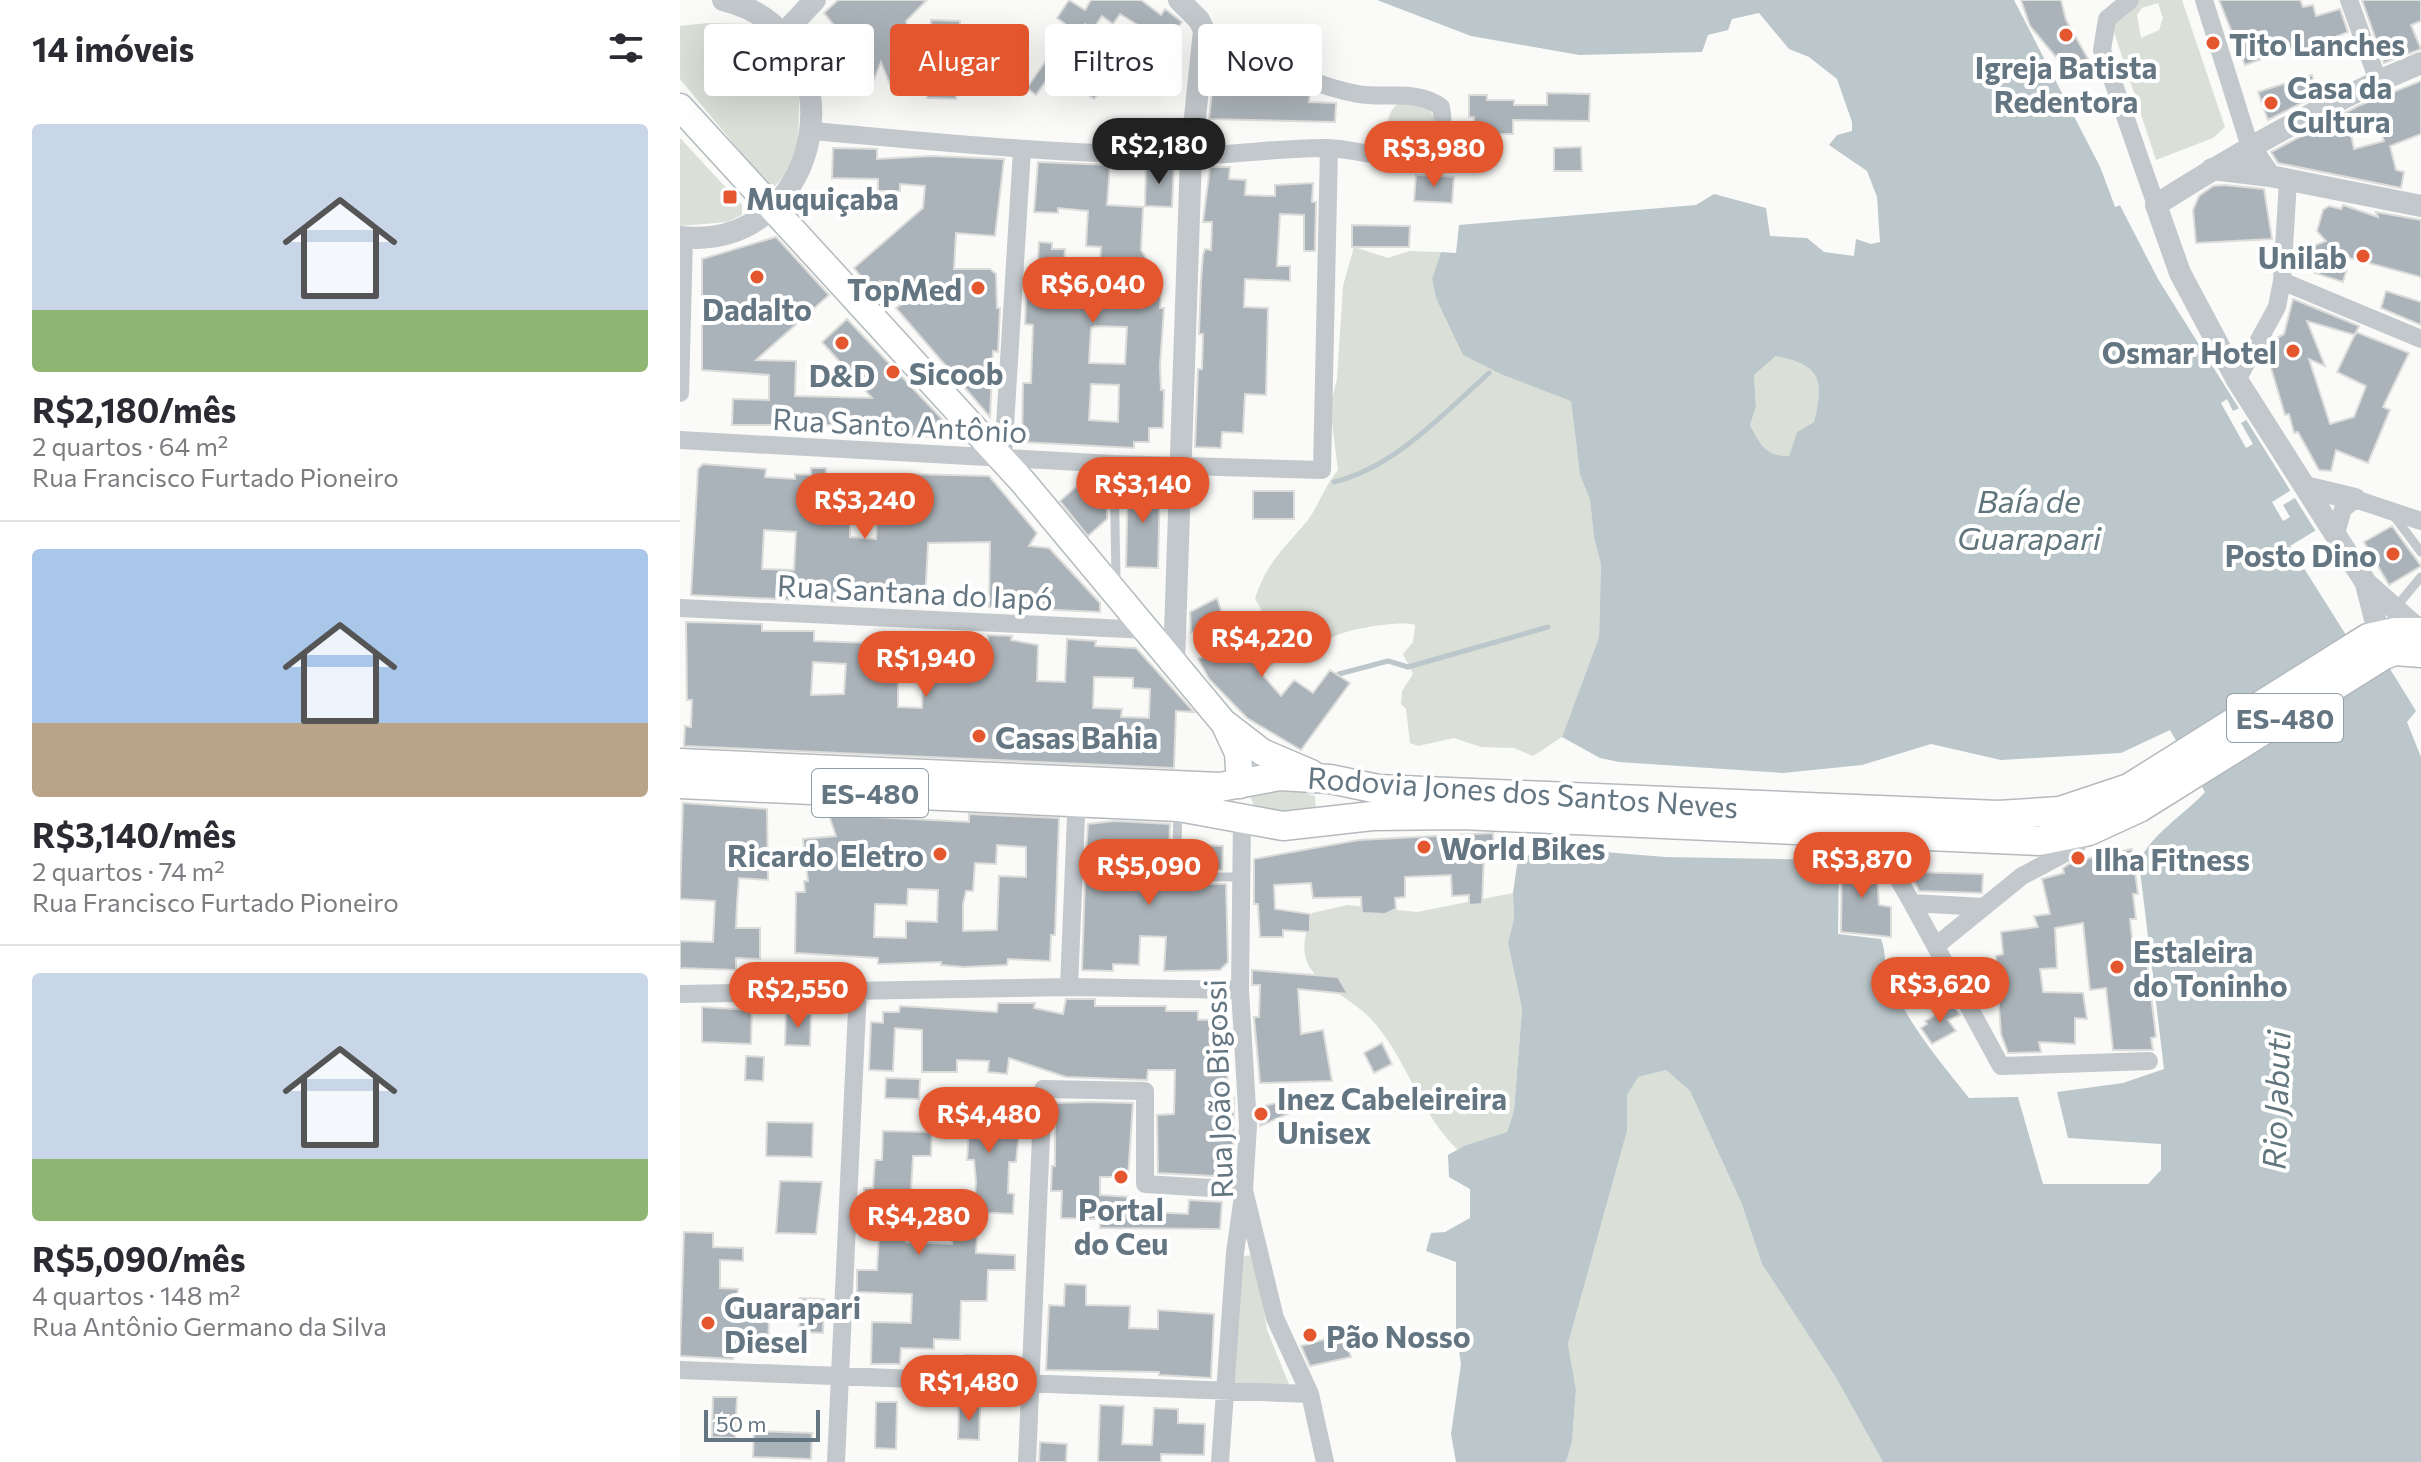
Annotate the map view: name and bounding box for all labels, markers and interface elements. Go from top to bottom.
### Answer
chip: Comprar [704,24,874,96]
chip: Alugar [890,24,1029,96]
chip: Filtros [1045,24,1182,96]
chip: Novo [1198,24,1322,96]
place label: Tito Lanches [2229,25,2405,62]
icon: filters [604,26,648,70]
marker: Igreja Batista Redentora [2057,26,2075,44]
text: 14 imóveis [32,27,194,69]
marker: Tito Lanches [2204,34,2222,52]
place label: Igreja Batista Redentora [1975,48,2157,119]
place label: Casa da Cultura [2287,68,2392,139]
marker: Casa da Cultura [2262,94,2280,112]
pin: R$2,180 [1085,118,1233,186]
pin: R$3,980 [1360,121,1508,189]
text: R$2,180 [1110,128,1208,159]
text: R$3,980 [1382,131,1486,162]
icon: home [268,176,412,320]
place label: Muquiçaba [746,179,899,217]
marker: Muquiçaba [721,188,739,206]
place label: Unilab [2258,238,2347,275]
marker: Unilab [2354,247,2372,265]
pin: R$6,040 [1019,257,1167,325]
text: R$6,040 [1040,267,1146,298]
marker: Dadalto [748,268,766,286]
place label: TopMed [847,270,962,307]
marker: TopMed [969,279,987,297]
place label: Dadalto [702,290,812,327]
place label: Osmar Hotel [2102,333,2277,370]
marker: D&D [833,334,851,352]
marker: Osmar Hotel [2284,342,2302,360]
place label: Sicoob [909,354,1004,391]
place label: D&D [809,356,875,393]
marker: Sicoob [884,363,902,381]
text: R$2,180/mês [32,388,236,430]
street label: Rua Santo Antônio [772,399,1028,449]
text: 2 quartos · 64 m² [32,430,228,461]
pin: R$3,140 [1069,457,1217,525]
text: Rua Francisco Furtado Pioneiro [32,461,399,492]
text: R$3,140 [1094,467,1192,498]
pin: R$3,240 [791,473,939,541]
water label: Baía de Guarapari [1957,480,2103,557]
text: R$3,240 [814,483,916,514]
place label: Posto Dino [2225,536,2377,573]
marker: Posto Dino [2384,545,2402,563]
street label: Rua Santana do Iapó [776,565,1054,617]
icon: home [268,601,412,745]
pin: R$4,220 [1188,611,1336,679]
text: R$4,220 [1211,621,1313,652]
pin: R$1,940 [852,631,1000,699]
text: R$1,940 [876,641,976,672]
road number: ES-480 [2227,694,2343,742]
place label: Casas Bahia [995,718,1158,755]
marker: Casas Bahia [970,727,988,745]
street label: Rodovia Jones dos Santos Neves [1306,757,1740,825]
road number: ES-480 [812,769,928,817]
text: R$3,140/mês [32,813,236,855]
place label: World Bikes [1440,829,1606,866]
pin: R$3,870 [1788,832,1936,900]
place label: Ricardo Eletro [727,836,924,873]
marker: World Bikes [1415,838,1433,856]
pin: R$5,090 [1075,839,1223,907]
place label: Ilha Fitness [2094,840,2250,877]
text: R$3,870 [1811,842,1913,873]
marker: Ricardo Eletro [931,845,949,863]
text: R$5,090 [1097,849,1201,880]
marker: Ilha Fitness [2069,849,2087,867]
text: 2 quartos · 74 m² [32,855,225,886]
text: Rua Francisco Furtado Pioneiro [32,886,399,917]
place label: Estaleira do Toninho [2133,932,2288,1003]
pin: R$3,620 [1866,957,2014,1025]
marker: Estaleira do Toninho [2108,958,2126,976]
pin: R$2,550 [724,962,872,1030]
text: R$3,620 [1889,967,1991,998]
text: R$2,550 [747,972,849,1003]
street label: Rua João Bigossi [1195,979,1239,1199]
icon: home [268,1025,412,1169]
water label: Rio Jabuti [2253,1028,2297,1170]
place label: Inez Cabeleireira Unisex [1277,1079,1507,1150]
pin: R$4,480 [915,1087,1063,1155]
text: R$4,480 [937,1097,1041,1128]
marker: Inez Cabeleireira Unisex [1252,1105,1270,1123]
marker: Portal do Ceu [1112,1168,1130,1186]
pin: R$4,280 [845,1189,993,1257]
place label: Portal do Ceu [1074,1190,1168,1261]
text: R$4,280 [867,1199,971,1230]
text: R$5,090/mês [32,1237,246,1279]
text: 4 quartos · 148 m² [32,1279,241,1310]
place label: Guarapari Diesel [724,1288,861,1359]
text: Rua Antônio Germano da Silva [32,1310,387,1341]
marker: Guarapari Diesel [699,1314,717,1332]
place label: Pão Nosso [1326,1317,1471,1354]
marker: Pão Nosso [1301,1326,1319,1344]
pin: R$1,480 [895,1355,1043,1423]
text: R$1,480 [919,1365,1019,1396]
scale bar [704,1406,820,1442]
text: 50 m [716,1410,766,1437]

